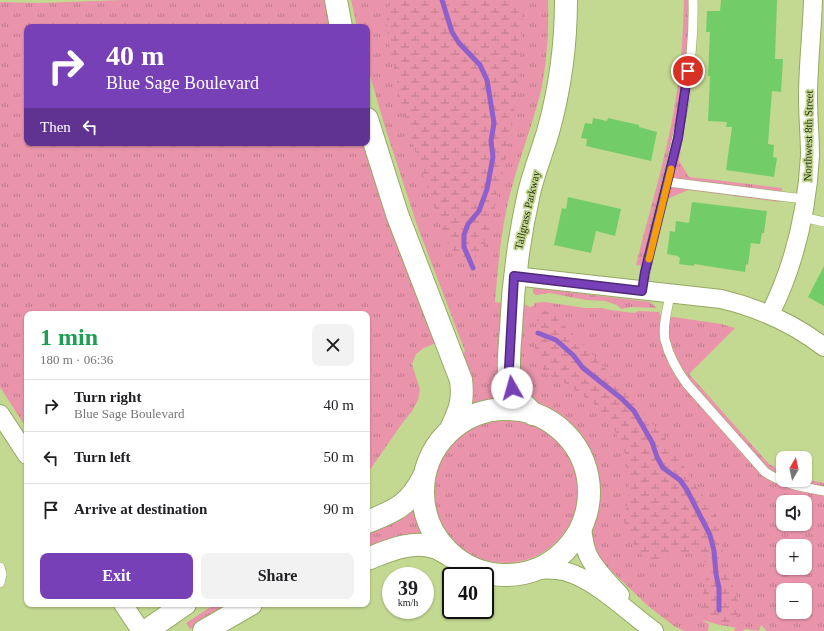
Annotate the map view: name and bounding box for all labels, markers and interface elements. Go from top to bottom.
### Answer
icon: right [40,40,92,92]
text: 40 m [106,40,164,71]
pin [671,54,705,88]
icon: arrive [677,60,699,82]
text: Blue Sage Boulevard [106,73,259,93]
street label: Northwest 8th Street [801,90,815,182]
icon: left [79,116,101,138]
text: Then [40,119,71,135]
street label: Tallgrass Parkway [512,169,542,251]
text: 1 min [40,324,98,350]
button: close [312,324,354,366]
text: 180 m · 06:36 [40,352,113,367]
position arrow [491,367,533,409]
text: Turn right [74,389,141,405]
icon: right [40,395,62,417]
text: 40 m [324,397,354,413]
text: Blue Sage Boulevard [74,406,184,421]
icon: left [40,447,62,469]
text: Turn left [74,449,131,465]
text: 50 m [324,449,354,465]
north arrow [776,451,812,487]
map controls [776,451,812,619]
button: sound [776,495,812,531]
icon: arrive [40,499,62,521]
text: Arrive at destination [74,501,207,517]
text: 90 m [324,501,354,517]
button: + [776,539,812,575]
button: Exit [40,553,193,599]
button: Share [201,553,354,599]
speed limit sign: 40 [442,567,494,619]
text: 39 [398,577,418,599]
button: − [776,583,812,619]
text: km/h [398,597,418,608]

